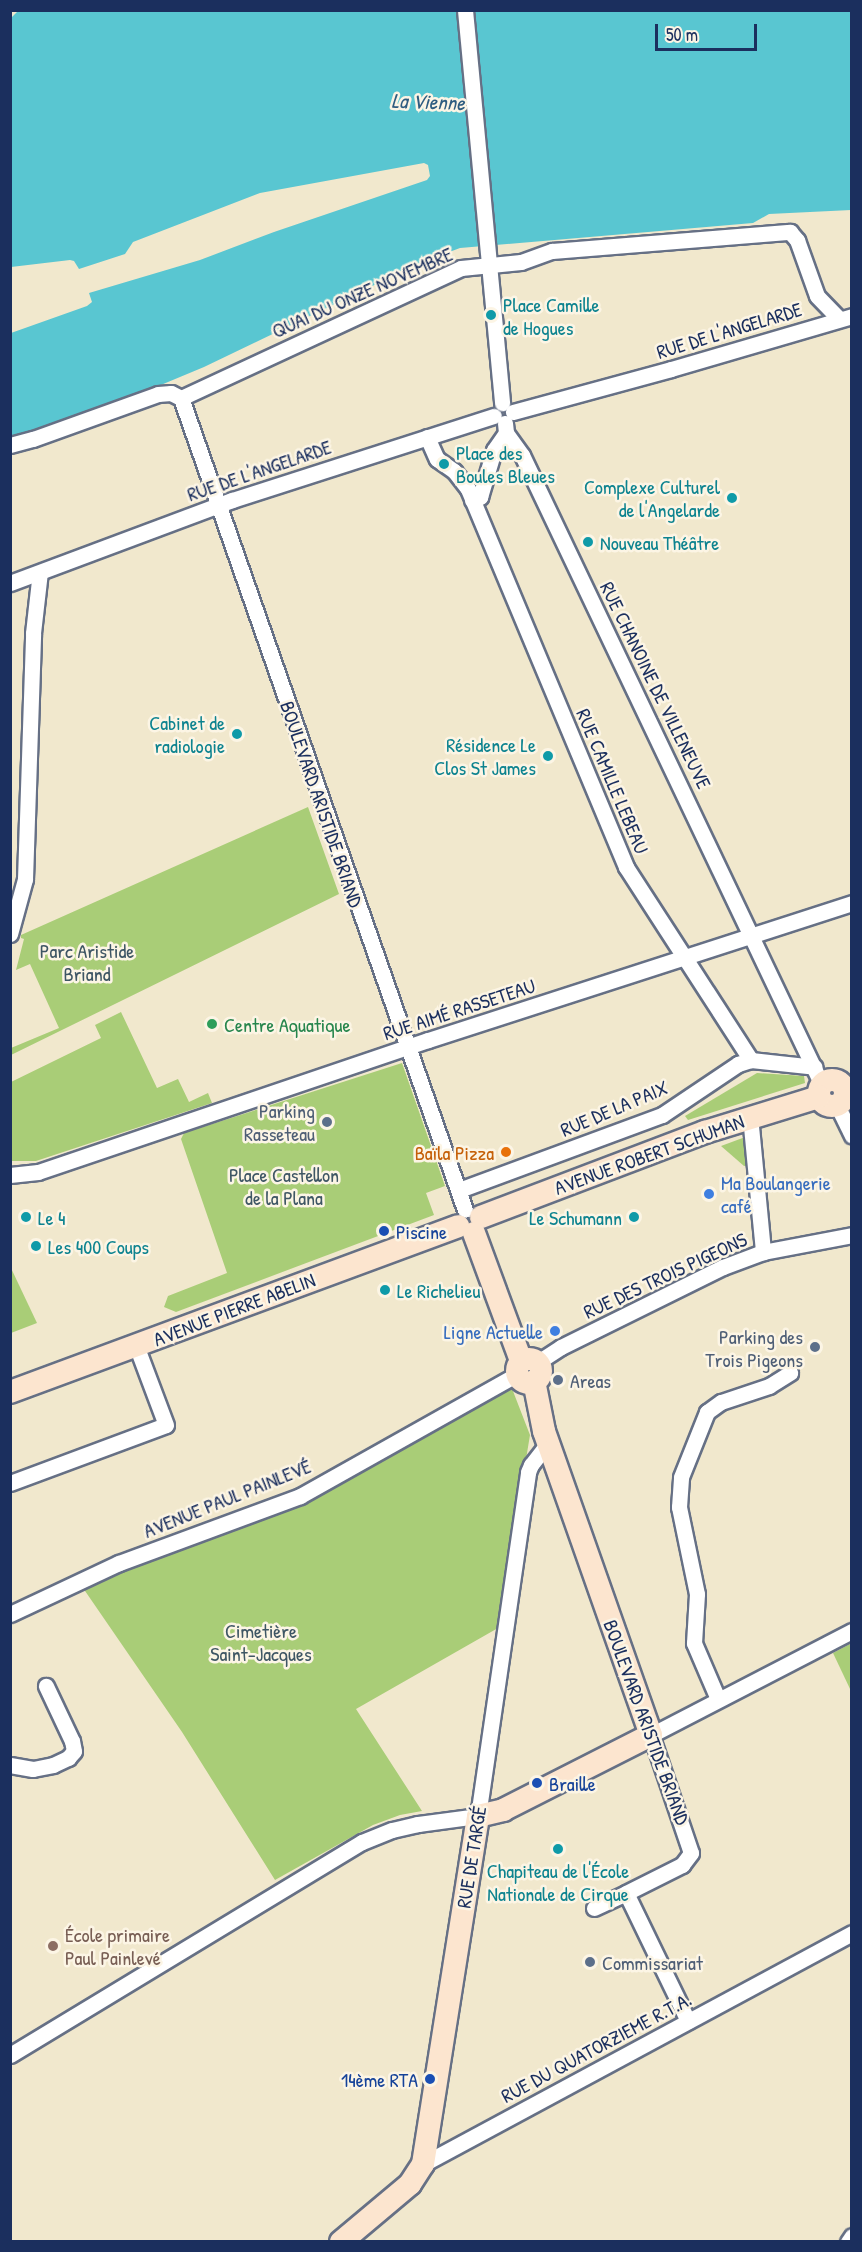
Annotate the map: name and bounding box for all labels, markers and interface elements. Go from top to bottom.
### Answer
scale bar [658,12,760,50]
text: 50 m [666,22,698,47]
water label: La Vienne [391,88,465,116]
street label: QUAI DU ONZE NOVEMBRE [268,241,456,343]
place label: Place Camille de Hogues [503,292,600,339]
street label: RUE DE L'ANGELARDE [653,297,805,363]
marker: Place Camille de Hogues [484,308,498,322]
street label: RUE DE L'ANGELARDE [184,434,334,506]
place label: Place des Boules Bleues [456,440,555,487]
marker: Place des Boules Bleues [437,457,451,471]
place label: Complexe Culturel de l'Angelarde [584,474,720,521]
marker: Complexe Culturel de l'Angelarde [725,491,739,505]
place label: Nouveau Théâtre [600,530,719,554]
marker: Nouveau Théâtre [581,535,595,549]
street label: RUE CHANOINE DE VILLENEUVE [595,578,717,792]
street label: BOULEVARD ARISTIDE BRIAND [275,698,369,910]
street label: RUE CAMILLE LEBEAU [572,705,654,857]
place label: Cabinet de radiologie [149,710,225,757]
marker: Cabinet de radiologie [230,727,244,741]
place label: Résidence Le Clos St James [434,732,536,779]
marker: Résidence Le Clos St James [541,749,555,763]
park label: Parc Aristide Briand [40,939,134,986]
street label: RUE AIMÉ RASSETEAU [380,973,538,1045]
place label: Centre Aquatique [224,1012,351,1036]
marker: Centre Aquatique [205,1017,219,1031]
street label: RUE DE LA PAIX [557,1075,671,1141]
place label: Parking Rasseteau [244,1098,315,1145]
street label: AVENUE ROBERT SCHUMAN [551,1109,747,1199]
marker: Parking Rasseteau [320,1115,334,1129]
place label: Baïla Pizza [415,1140,494,1164]
marker: Baïla Pizza [499,1145,513,1159]
park label: Place Castellon de la Plana [229,1162,339,1209]
place label: Ma Boulangerie café [721,1170,831,1217]
marker: Ma Boulangerie café [702,1187,716,1201]
place label: Le 4 [38,1205,65,1229]
place label: Le Schumann [529,1205,622,1229]
marker: Le 4 [19,1210,33,1224]
marker: Le Schumann [627,1210,641,1224]
place label: Piscine [396,1219,447,1243]
marker: Piscine [377,1224,391,1238]
street label: RUE DES TROIS PIGEONS [580,1227,750,1323]
place label: Les 400 Coups [48,1234,149,1258]
marker: Les 400 Coups [29,1239,43,1253]
street label: AVENUE PIERRE ABELIN [150,1267,318,1351]
place label: Le Richelieu [397,1278,480,1302]
marker: Le Richelieu [378,1283,392,1297]
place label: Ligne Actuelle [444,1319,543,1343]
marker: Ligne Actuelle [548,1324,562,1338]
place label: Parking des Trois Pigeons [705,1324,803,1371]
marker: Parking des Trois Pigeons [808,1340,822,1354]
place label: Areas [570,1368,611,1392]
marker: Areas [551,1373,565,1387]
street label: AVENUE PAUL PAINLEVÉ [140,1453,314,1543]
street label: BOULEVARD ARISTIDE BRIAND [599,1616,695,1828]
park label: Cimetière Saint-Jacques [210,1618,312,1665]
place label: Braille [549,1771,596,1795]
marker: Braille [530,1776,544,1790]
street label: RUE DE TARGÉ [451,1804,491,1910]
marker: Chapiteau de l'École Nationale de Cirque [551,1842,565,1856]
place label: Chapiteau de l'École Nationale de Cirque [487,1858,629,1905]
place label: École primaire Paul Painlevé [65,1922,170,1969]
marker: École primaire Paul Painlevé [46,1939,60,1953]
place label: Commissariat [602,1950,703,1974]
marker: Commissariat [583,1955,597,1969]
street label: RUE DU QUATORZIEME R.T.A. [497,1987,695,2107]
place label: 14ème RTA [341,2067,418,2091]
marker: 14ème RTA [423,2072,437,2086]

